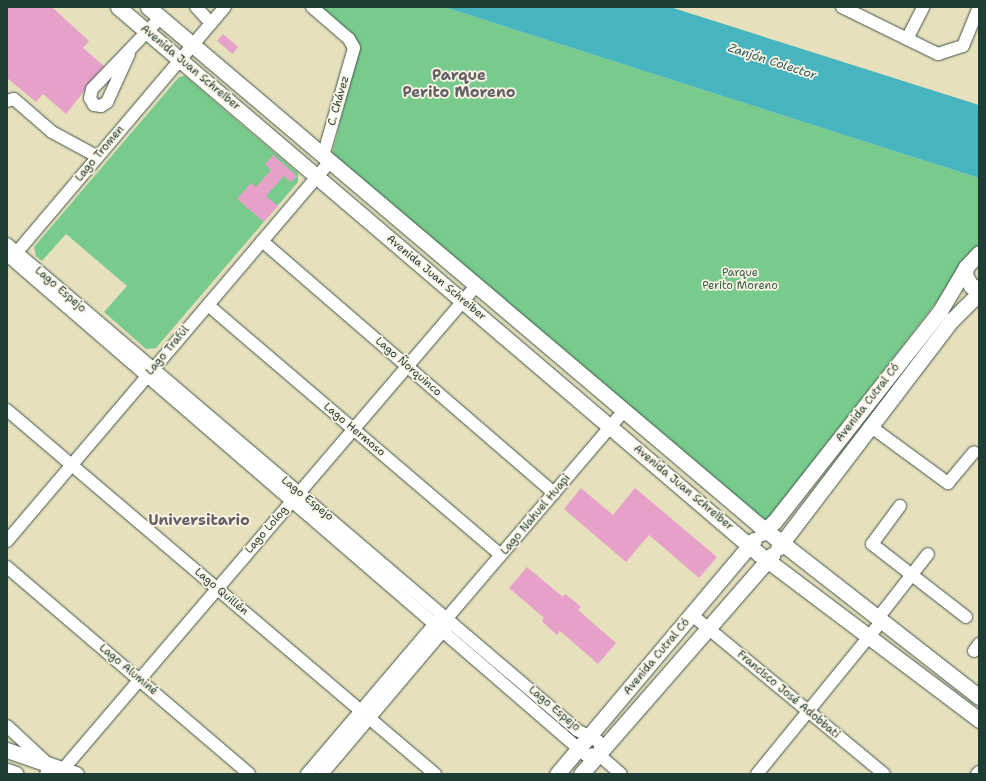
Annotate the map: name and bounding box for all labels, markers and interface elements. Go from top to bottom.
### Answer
street label: Avenida Juan Schreiber [137,22,243,114]
water label: Zanjón Colector [726,41,818,83]
district label: Parque Perito Moreno [402,66,516,101]
street label: C. Chávez [326,75,352,127]
street label: Lago Tromen [73,123,127,185]
street label: Avenida Juan Schreiber [383,232,489,324]
street label: Lago Espejo [32,264,88,316]
park label: Parque Perito Moreno [702,267,778,293]
street label: Lago Trafúl [144,324,192,378]
street label: Lago Ñorquinco [372,335,444,399]
street label: Avenida Cutral Có [833,361,903,445]
street label: Lago Hermoso [321,400,387,460]
street label: Avenida Juan Schreiber [630,442,736,534]
street label: Lago Nahuel Huapi [498,472,574,558]
street label: Lago Espejo [278,474,336,524]
street label: Lago Lolog [243,504,291,556]
district label: Universitario [148,512,250,530]
street label: Lago Quillén [191,566,251,618]
street label: Avenida Cutral Có [621,616,693,698]
street label: Lago Aluminé [96,642,160,698]
street label: Francisco José Adobbati [734,648,842,742]
street label: Lago Espejo [525,684,583,734]

